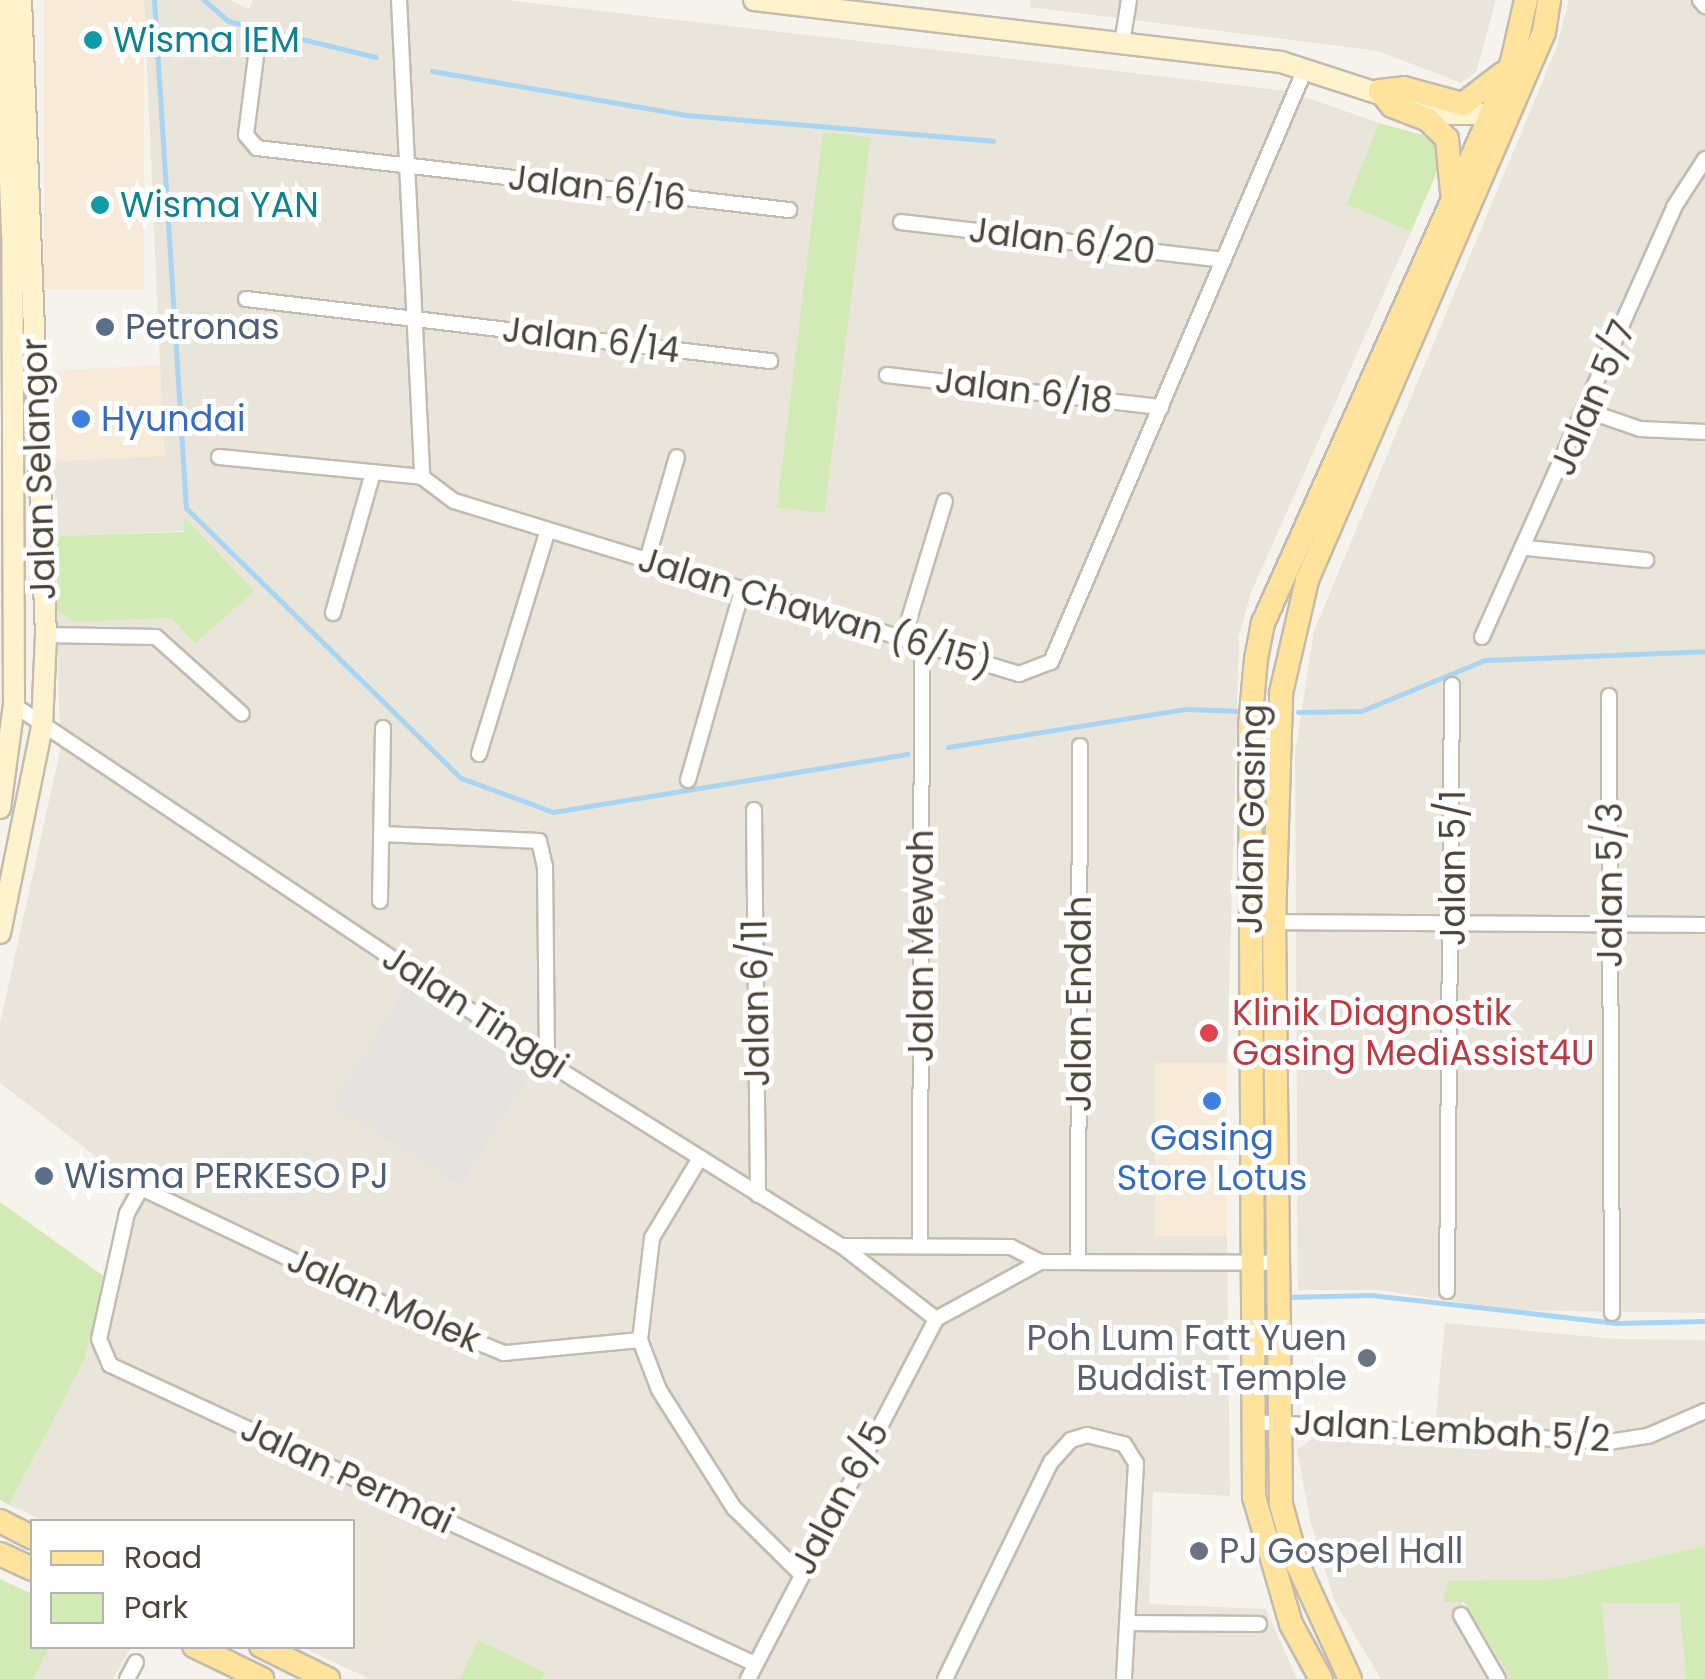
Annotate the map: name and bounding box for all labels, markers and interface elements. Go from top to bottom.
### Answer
place label: Wisma IEM [113,19,300,61]
marker: Wisma IEM [82,29,104,51]
street label: Jalan 6/16 [506,156,688,220]
place label: Wisma YAN [120,184,319,226]
marker: Wisma YAN [89,194,111,216]
street label: Jalan 6/20 [967,209,1157,273]
place label: Petronas [125,306,279,348]
street label: Jalan 6/14 [500,308,682,372]
street label: Jalan 5/7 [1542,314,1644,482]
marker: Petronas [94,316,116,338]
street label: Jalan Selangor [13,337,65,601]
street label: Jalan 6/18 [933,359,1115,423]
place label: Hyundai [101,398,246,440]
marker: Hyundai [70,408,92,430]
street label: Jalan Chawan (6/15) [633,538,997,686]
street label: Jalan Gasing [1229,704,1275,934]
street label: Jalan 5/1 [1432,790,1474,946]
street label: Jalan 5/3 [1589,802,1631,968]
street label: Jalan Mewah [900,830,942,1062]
street label: Jalan Endah [1058,896,1100,1112]
street label: Jalan 6/11 [734,919,778,1087]
street label: Jalan Tinggi [375,937,575,1087]
place label: Klinik Diagnostik Gasing MediAssist4U [1232,992,1595,1074]
marker: Klinik Diagnostik Gasing MediAssist4U [1196,1020,1222,1046]
marker: Gasing Store Lotus [1201,1090,1223,1112]
place label: Gasing Store Lotus [1117,1117,1307,1199]
place label: Wisma PERKESO PJ [64,1155,389,1197]
marker: Wisma PERKESO PJ [33,1165,55,1187]
street label: Jalan Molek [281,1239,487,1361]
place label: Poh Lum Fatt Yuen Buddist Temple [1027,1317,1347,1399]
marker: Poh Lum Fatt Yuen Buddist Temple [1356,1347,1378,1369]
street label: Jalan Lembah 5/2 [1293,1402,1611,1460]
street label: Jalan Permai [234,1407,460,1543]
street label: Jalan 6/5 [782,1414,898,1582]
legend [30,1519,355,1649]
place label: PJ Gospel Hall [1219,1530,1463,1572]
text: Road [124,1536,202,1579]
marker: PJ Gospel Hall [1188,1540,1210,1562]
text: Park [124,1586,188,1629]

